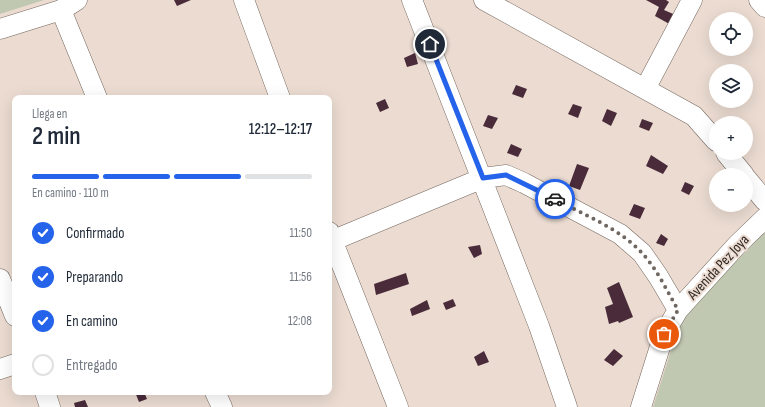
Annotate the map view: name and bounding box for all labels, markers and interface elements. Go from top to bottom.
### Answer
map controls [709,12,753,212]
button: locate [709,12,753,56]
pin [413,27,447,61]
icon: home [419,33,441,55]
button: layers [709,64,753,108]
text: Llega en [32,106,67,122]
button: + [709,116,753,160]
text: 12:12–12:17 [249,120,312,139]
text: 2 min [32,121,81,152]
button: − [709,168,753,212]
courier [535,179,575,219]
text: En camino · 110 m [32,185,109,201]
icon: car [544,188,566,210]
icon: check [32,222,54,244]
text: Confirmado [66,224,125,243]
text: 11:50 [289,225,312,241]
street label: Avenida Pez Joya [683,231,754,305]
icon: check [32,266,54,288]
text: Preparando [66,268,123,287]
text: 11:56 [290,269,312,285]
icon: check [32,310,54,332]
text: En camino [66,312,118,331]
text: 12:08 [288,313,312,329]
pin [647,317,681,351]
icon: bag [653,323,675,345]
text: Entregado [66,356,117,375]

